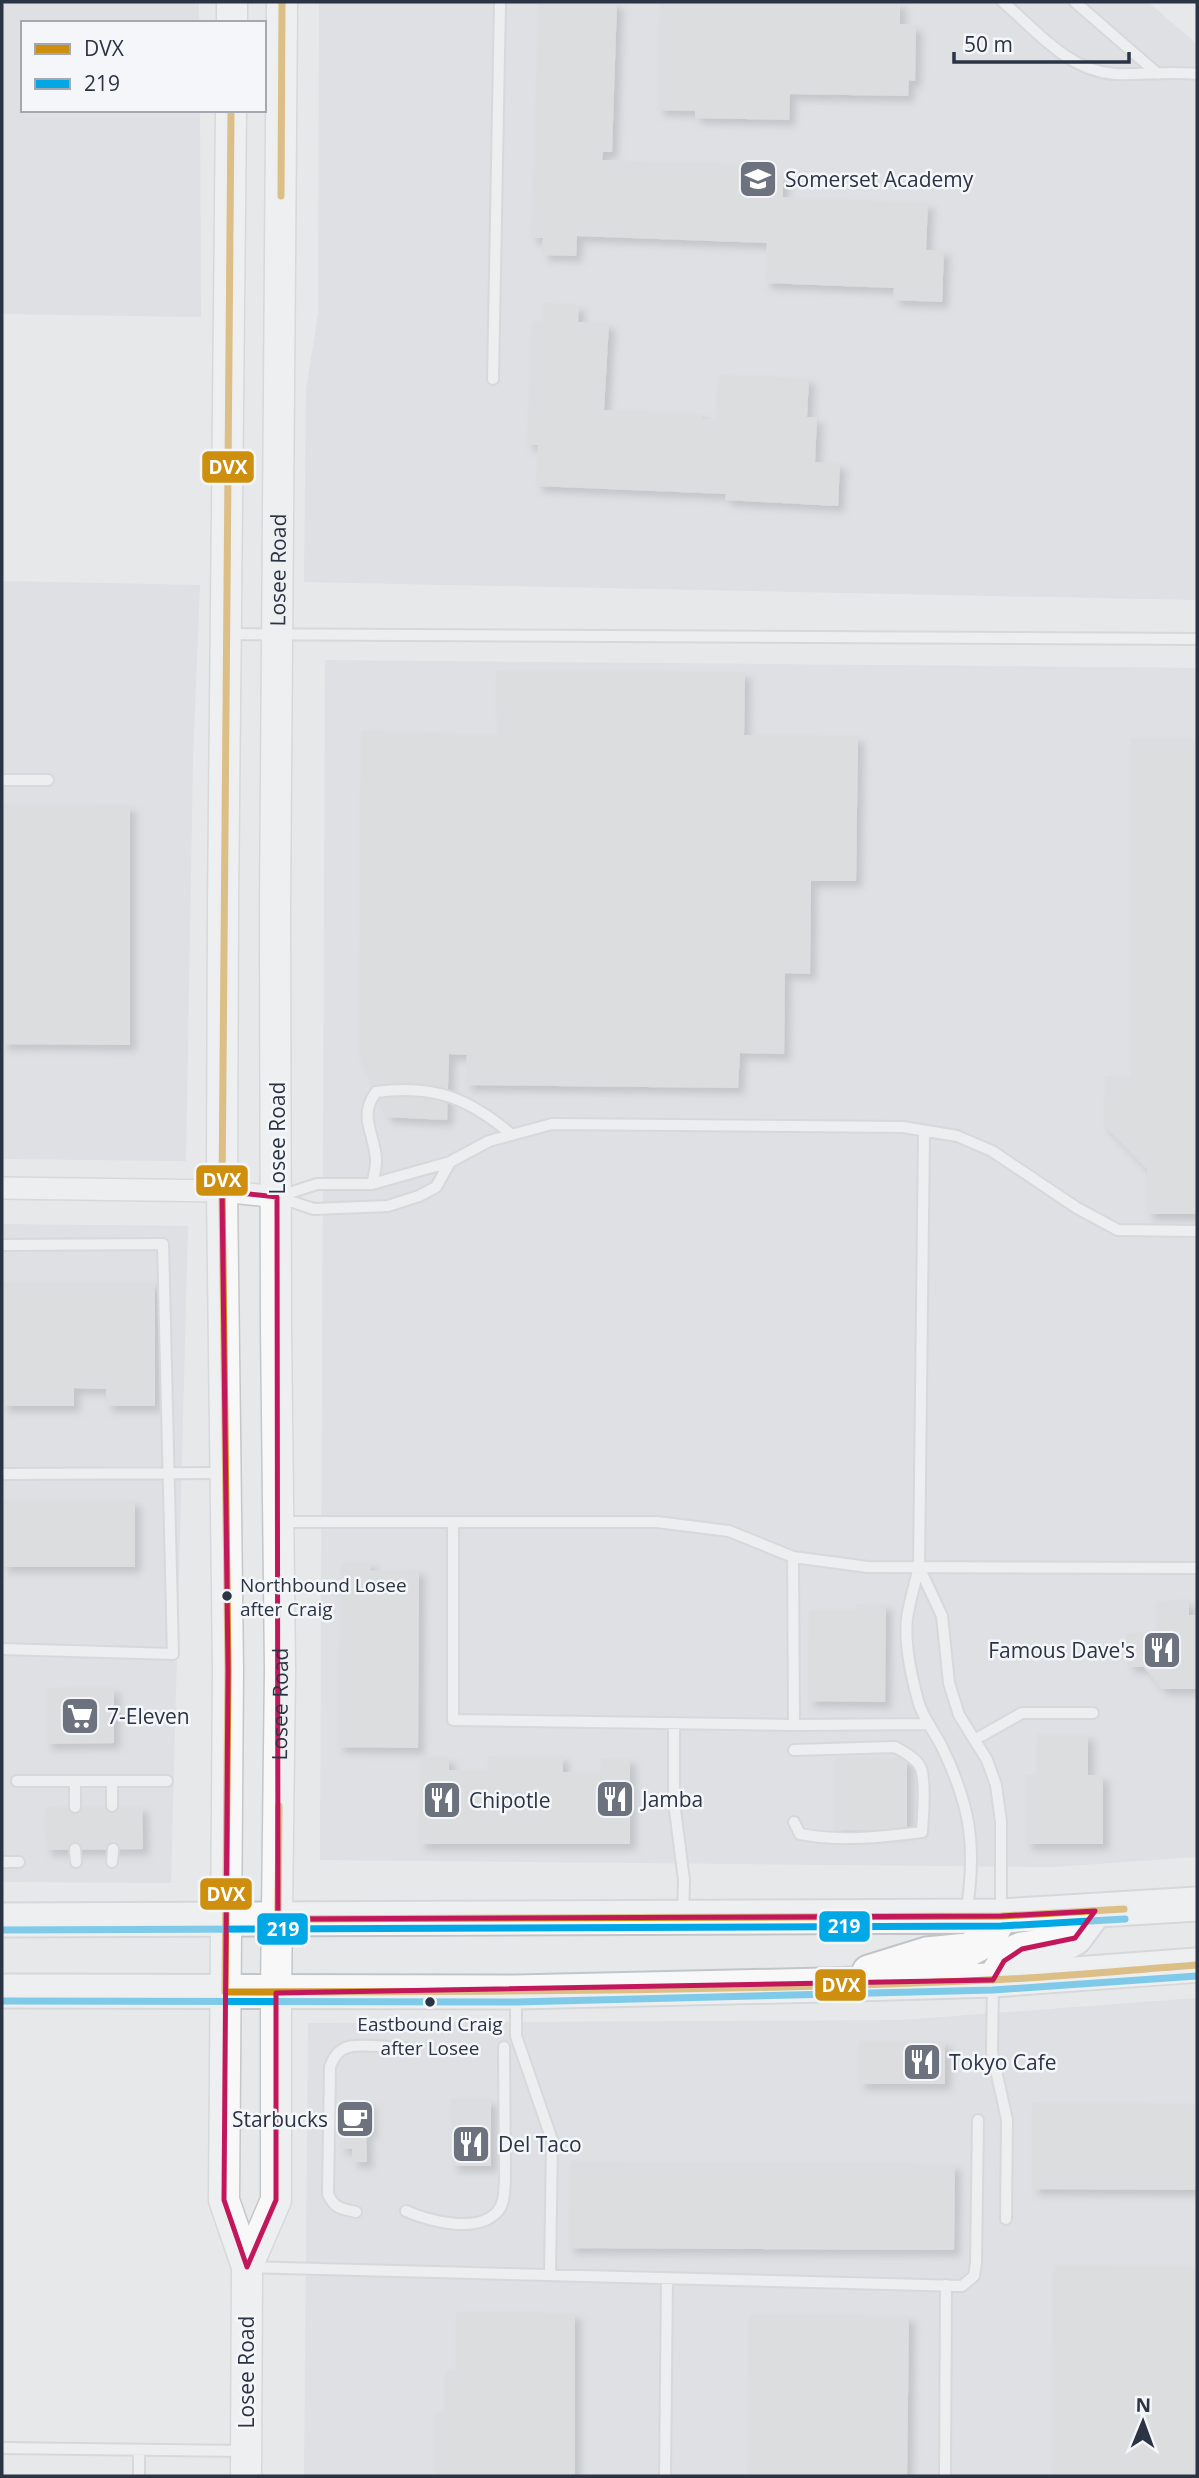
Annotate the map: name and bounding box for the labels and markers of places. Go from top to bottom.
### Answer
school or university icon: Somerset Academy [737,158,779,200]
place label: Somerset Academy [785,165,974,193]
place label: Northbound Losee after Craig [240,1572,407,1622]
marker: Northbound Losee after Craig [220,1589,234,1603]
restaurant icon: Famous Dave's [1141,1629,1183,1671]
place label: Famous Dave's [988,1636,1135,1664]
supermarket icon: 7-Eleven [59,1695,101,1737]
place label: 7-Eleven [107,1702,190,1730]
restaurant icon: Jamba [594,1778,636,1820]
restaurant icon: Chipotle [421,1779,463,1821]
place label: Jamba [640,1785,703,1813]
place label: Chipotle [469,1786,550,1814]
marker: Eastbound Craig after Losee [423,1995,437,2009]
place label: Eastbound Craig after Losee [357,2011,503,2061]
restaurant icon: Tokyo Cafe [901,2041,943,2083]
place label: Tokyo Cafe [949,2048,1057,2076]
cafe icon: Starbucks [334,2098,376,2140]
place label: Starbucks [232,2105,328,2133]
restaurant icon: Del Taco [450,2123,492,2165]
place label: Del Taco [498,2130,582,2158]

